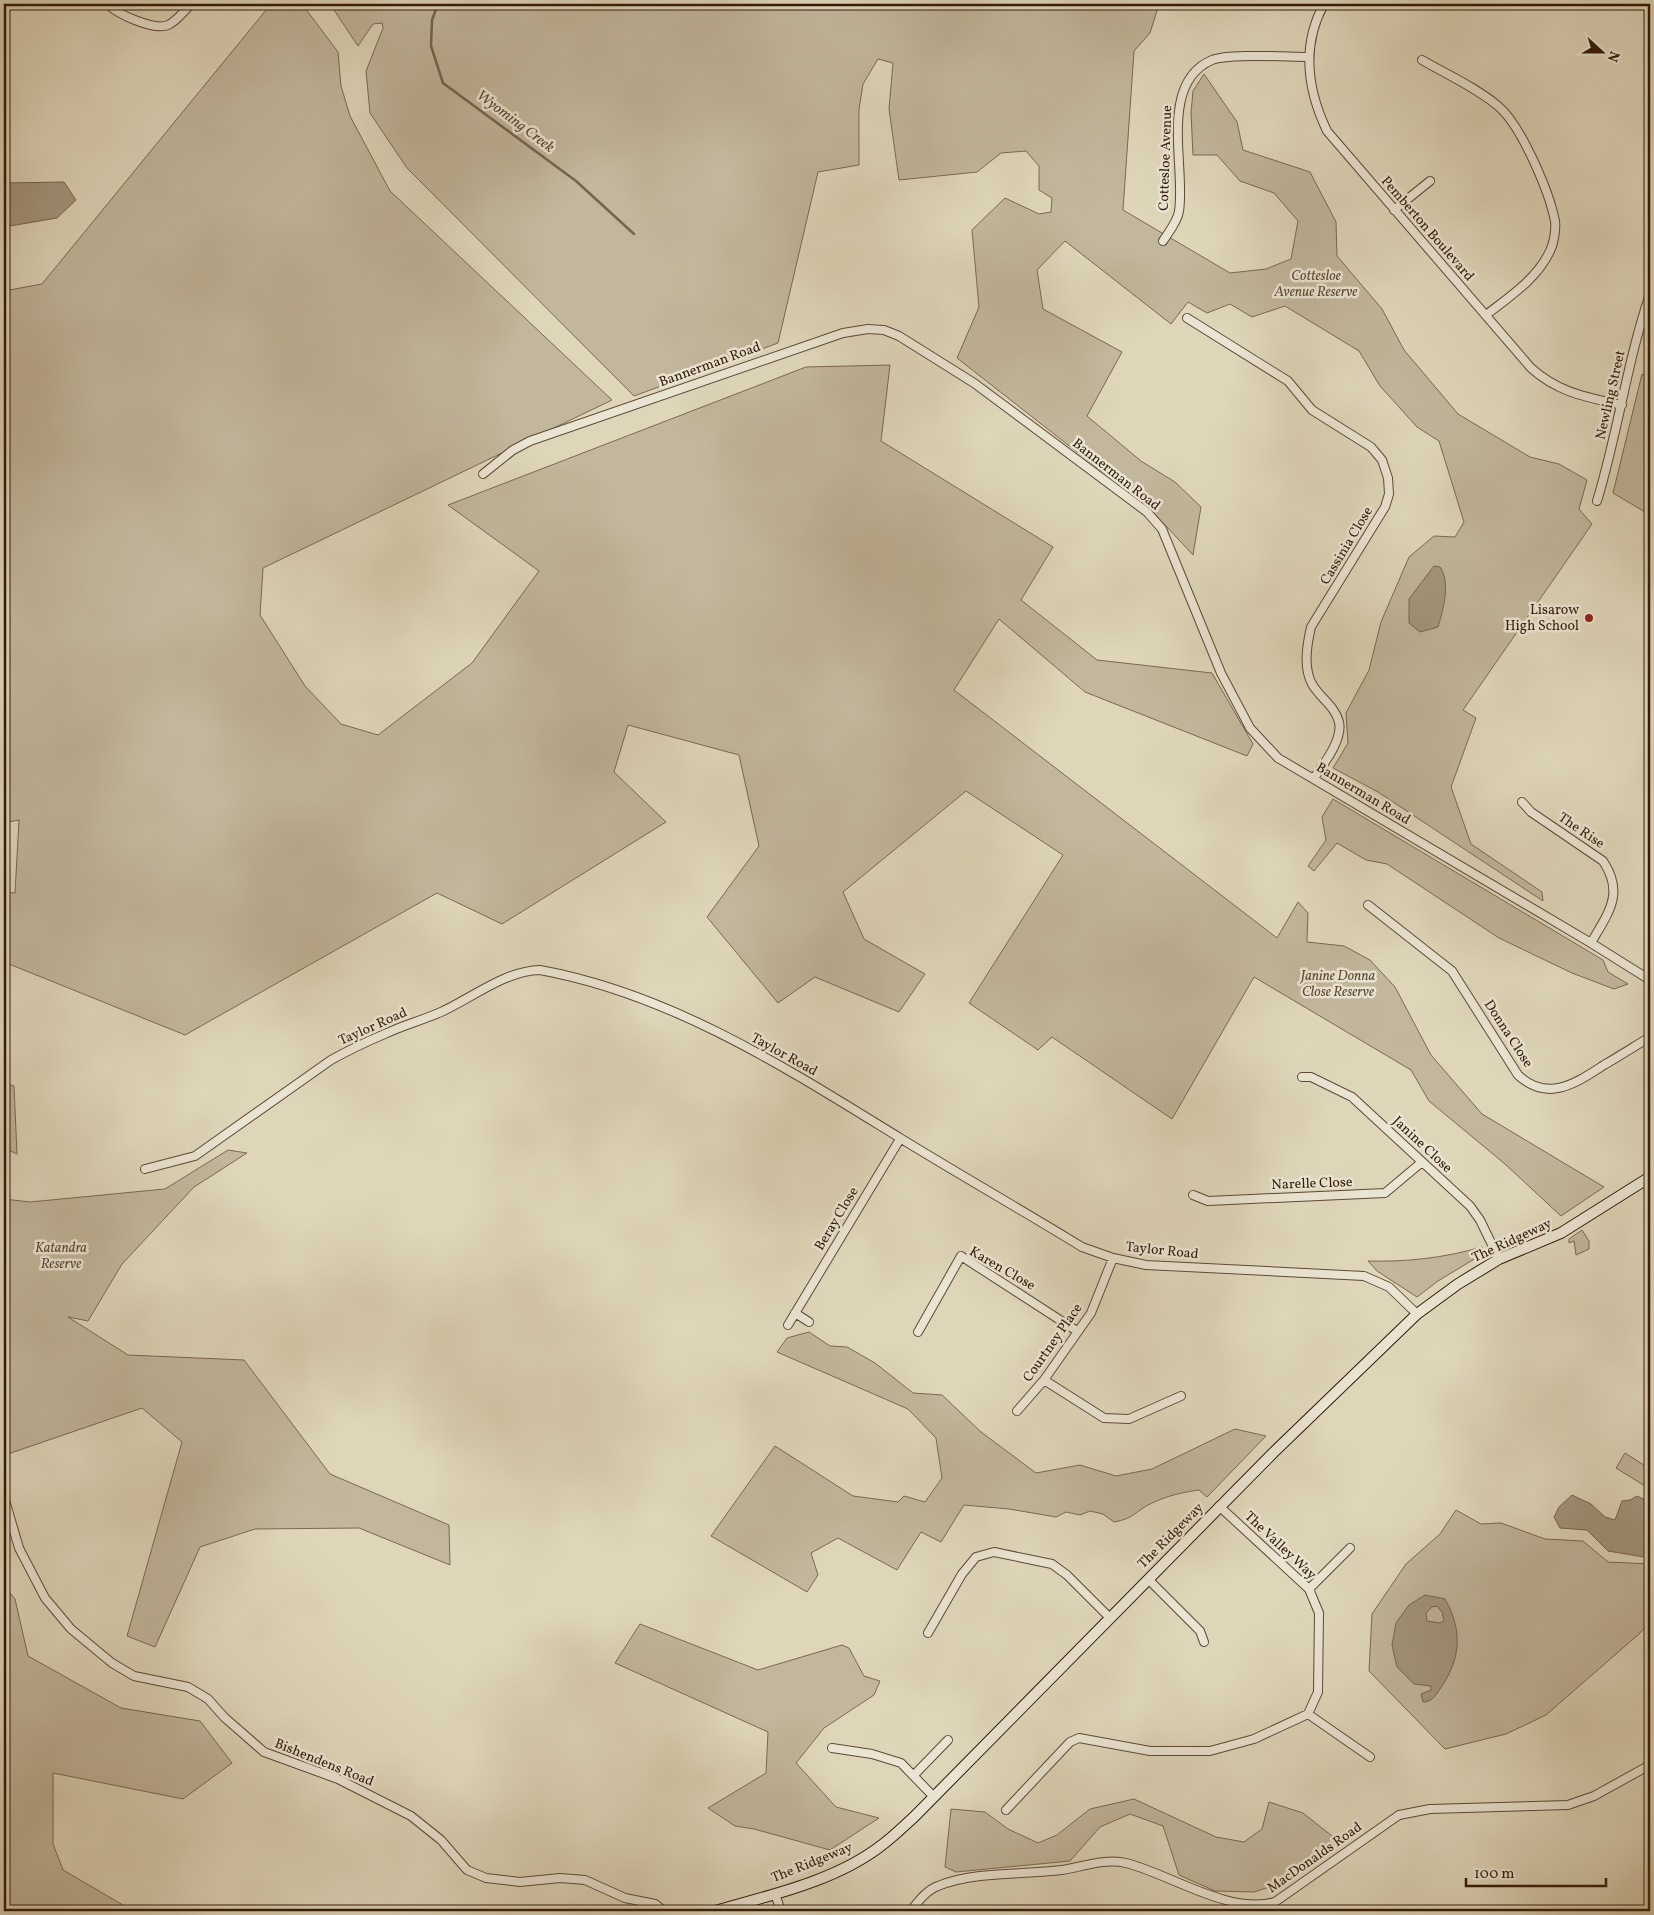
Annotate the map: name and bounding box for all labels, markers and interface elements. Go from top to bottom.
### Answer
north arrow [1576,28,1626,78]
text: N [1602,48,1623,64]
water label: Wyoming Creek [472,86,558,158]
street label: Cottesloe Avenue [1155,105,1177,211]
street label: Pemberton Boulevard [1376,172,1478,286]
park label: Cottesloe Avenue Reserve [1274,267,1357,302]
street label: Bannerman Road [656,338,764,392]
street label: Newling Street [1591,348,1631,442]
street label: Bannerman Road [1068,435,1164,516]
street label: Cassinia Close [1316,503,1378,589]
place label: Lisarow High School [1505,601,1579,636]
marker: Lisarow High School [1583,612,1595,624]
street label: Bannerman Road [1312,758,1414,830]
street label: The Rise [1554,809,1608,854]
park label: Janine Donna Close Reserve [1299,967,1376,1002]
street label: Donna Close [1479,996,1537,1072]
street label: Taylor Road [336,1003,410,1051]
street label: Taylor Road [747,1029,821,1081]
street label: Janine Close [1388,1112,1456,1178]
street label: Narelle Close [1271,1173,1353,1195]
street label: Beray Close [811,1183,864,1254]
street label: The Ridgeway [1469,1214,1555,1268]
street label: Taylor Road [1125,1238,1200,1264]
park label: Katandra Reserve [35,1239,87,1274]
street label: Karen Close [965,1242,1039,1296]
street label: Courtney Place [1019,1299,1087,1386]
street label: The Ridgeway [1134,1499,1208,1573]
street label: The Valley Way [1240,1508,1320,1585]
street label: Bishendens Road [272,1734,377,1792]
street label: MacDonalds Road [1264,1818,1366,1898]
street label: The Ridgeway [769,1838,856,1888]
scale bar [1466,1855,1606,1887]
text: 100 m [1474,1864,1514,1885]

